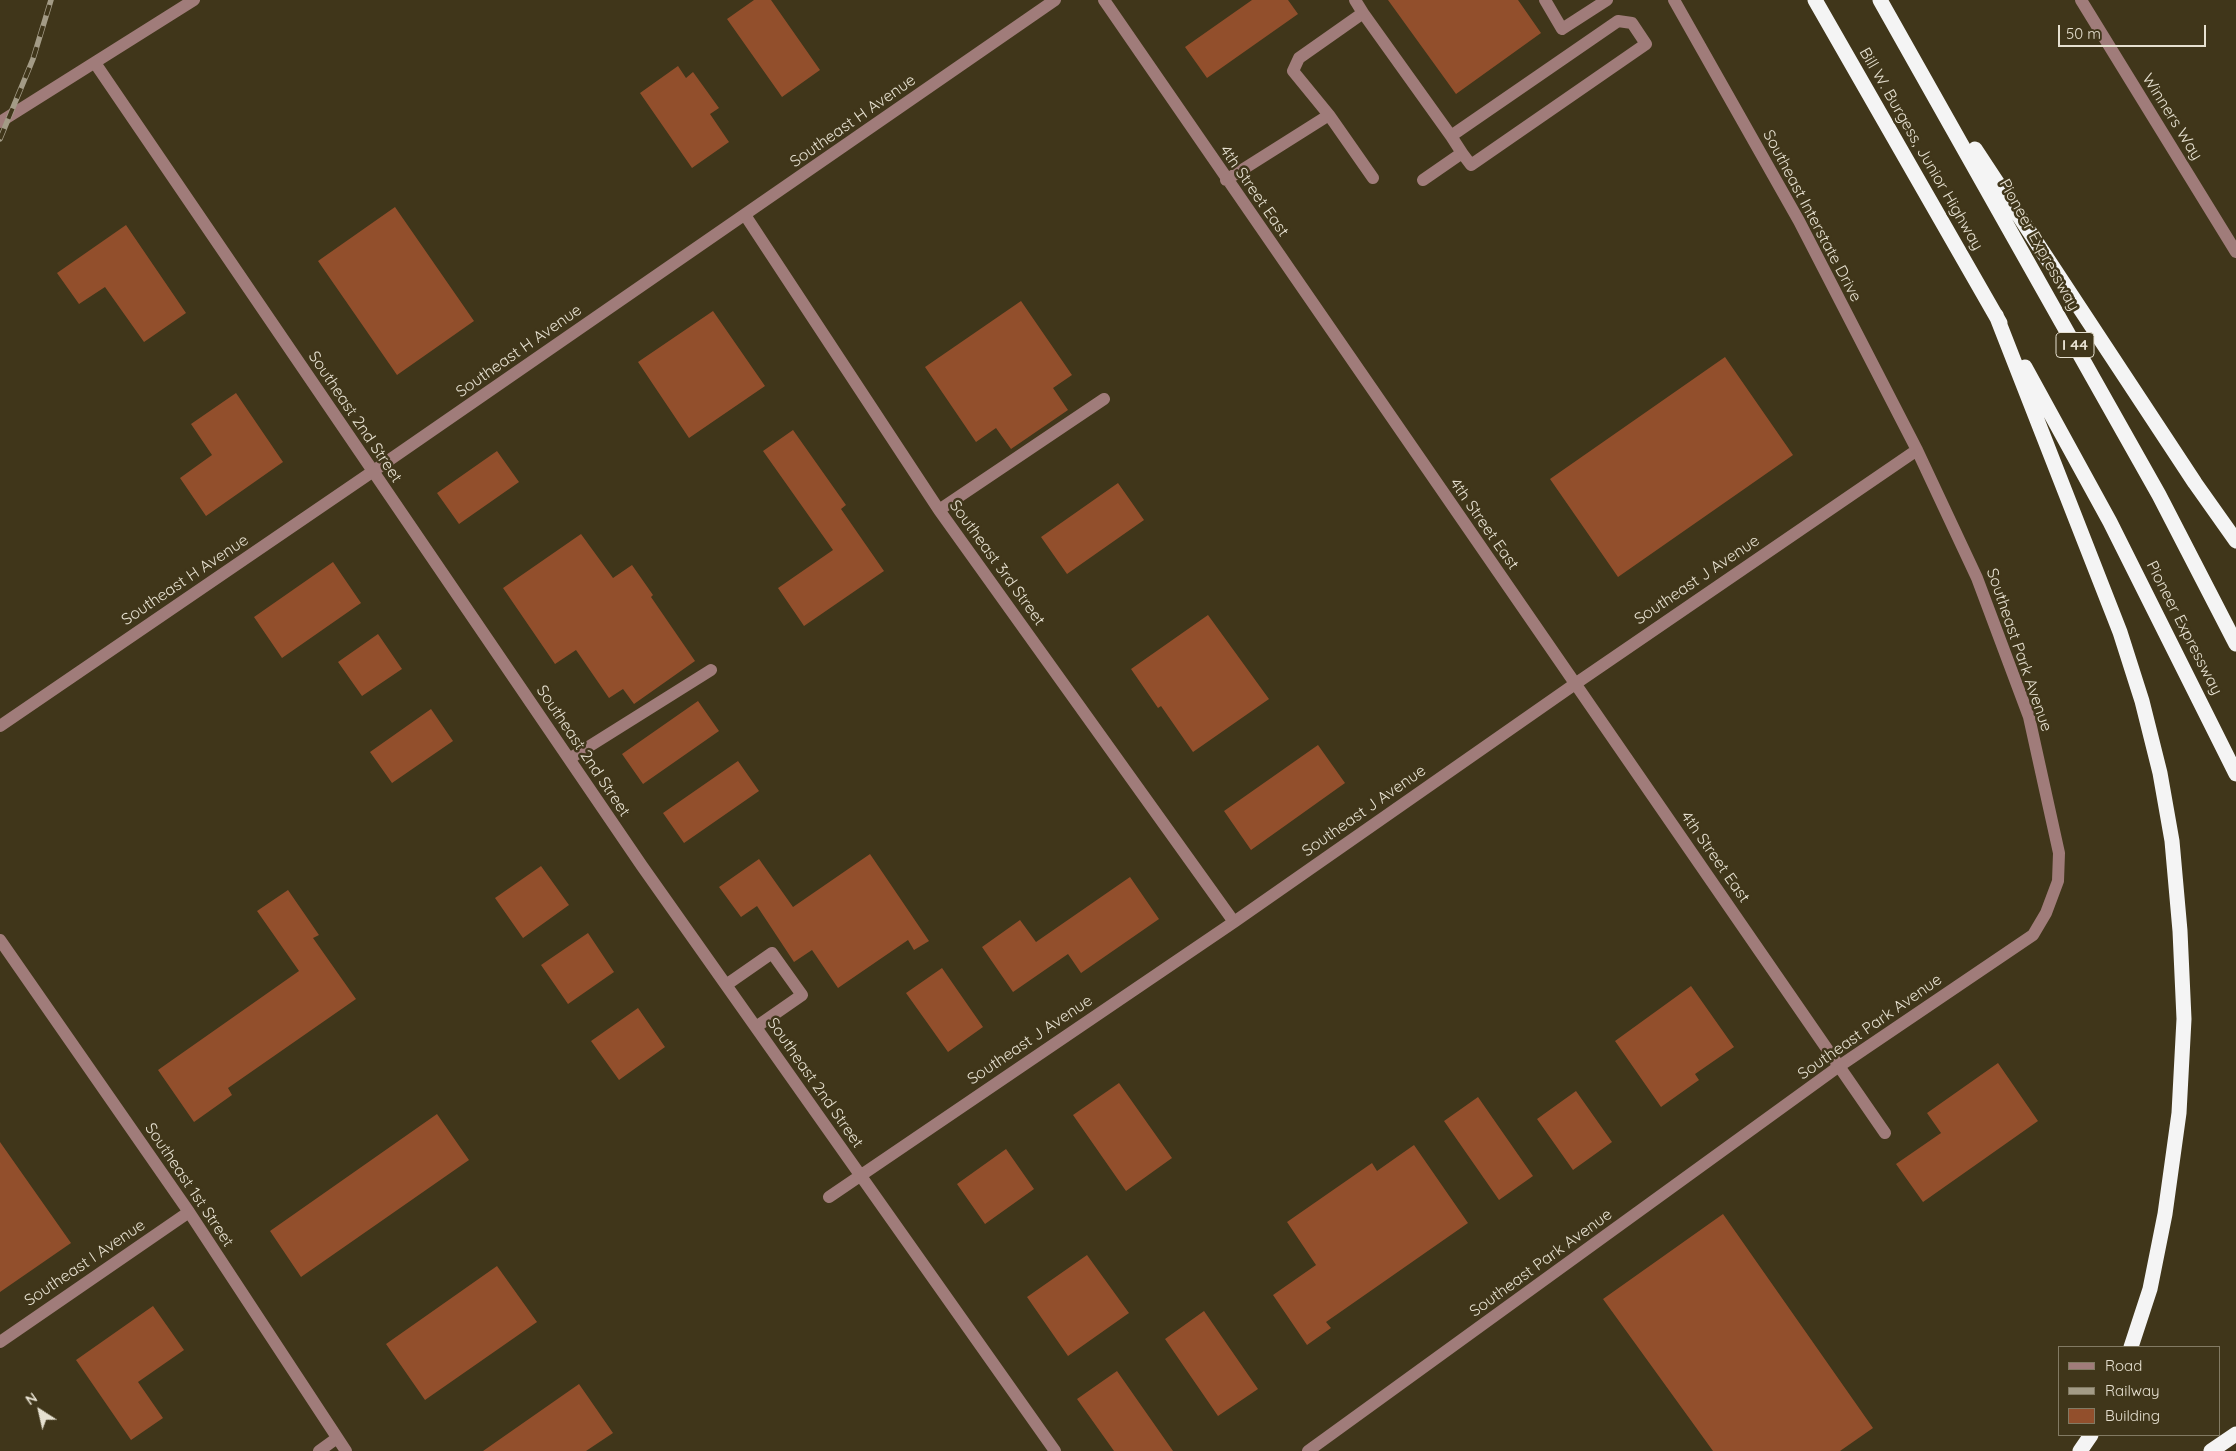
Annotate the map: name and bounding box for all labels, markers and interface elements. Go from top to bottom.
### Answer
scale bar [2061,15,2208,47]
text: 50 m [2066,24,2101,43]
street label: Bill W. Burgess, Junior Highway [1855,44,1987,254]
street label: Southeast H Avenue [786,70,920,172]
street label: Winners Way [2138,70,2206,164]
street label: Southeast Interstate Drive [1758,127,1866,305]
street label: 4th Street East [1215,142,1293,240]
street label: Pioneer Expressway [1995,176,2083,314]
street label: Southeast H Avenue [452,300,586,402]
road number: I 44 [2056,332,2094,358]
street label: Southeast 2nd Street [304,348,406,486]
street label: 4th Street East [1445,475,1523,573]
street label: Southeast 3rd Street [945,497,1049,629]
street label: Southeast H Avenue [118,530,252,630]
street label: Southeast J Avenue [1631,531,1763,629]
street label: Pioneer Expressway [2142,558,2226,698]
street label: Southeast Park Avenue [1982,566,2056,734]
street label: Southeast 2nd Street [532,682,634,820]
street label: Southeast J Avenue [1298,761,1430,861]
street label: 4th Street East [1676,808,1754,906]
street label: Southeast Park Avenue [1794,970,1946,1084]
street label: Southeast J Avenue [964,991,1096,1089]
street label: Southeast 2nd Street [763,1014,867,1152]
street label: Southeast 1st Street [140,1119,238,1251]
street label: Southeast Park Avenue [1466,1205,1616,1321]
street label: Southeast I Avenue [21,1215,149,1311]
legend [2058,1346,2221,1436]
text: Road [2105,1356,2142,1375]
text: Railway [2105,1381,2160,1400]
north arrow [15,1386,65,1436]
text: N [22,1388,41,1409]
text: Building [2105,1406,2160,1425]

